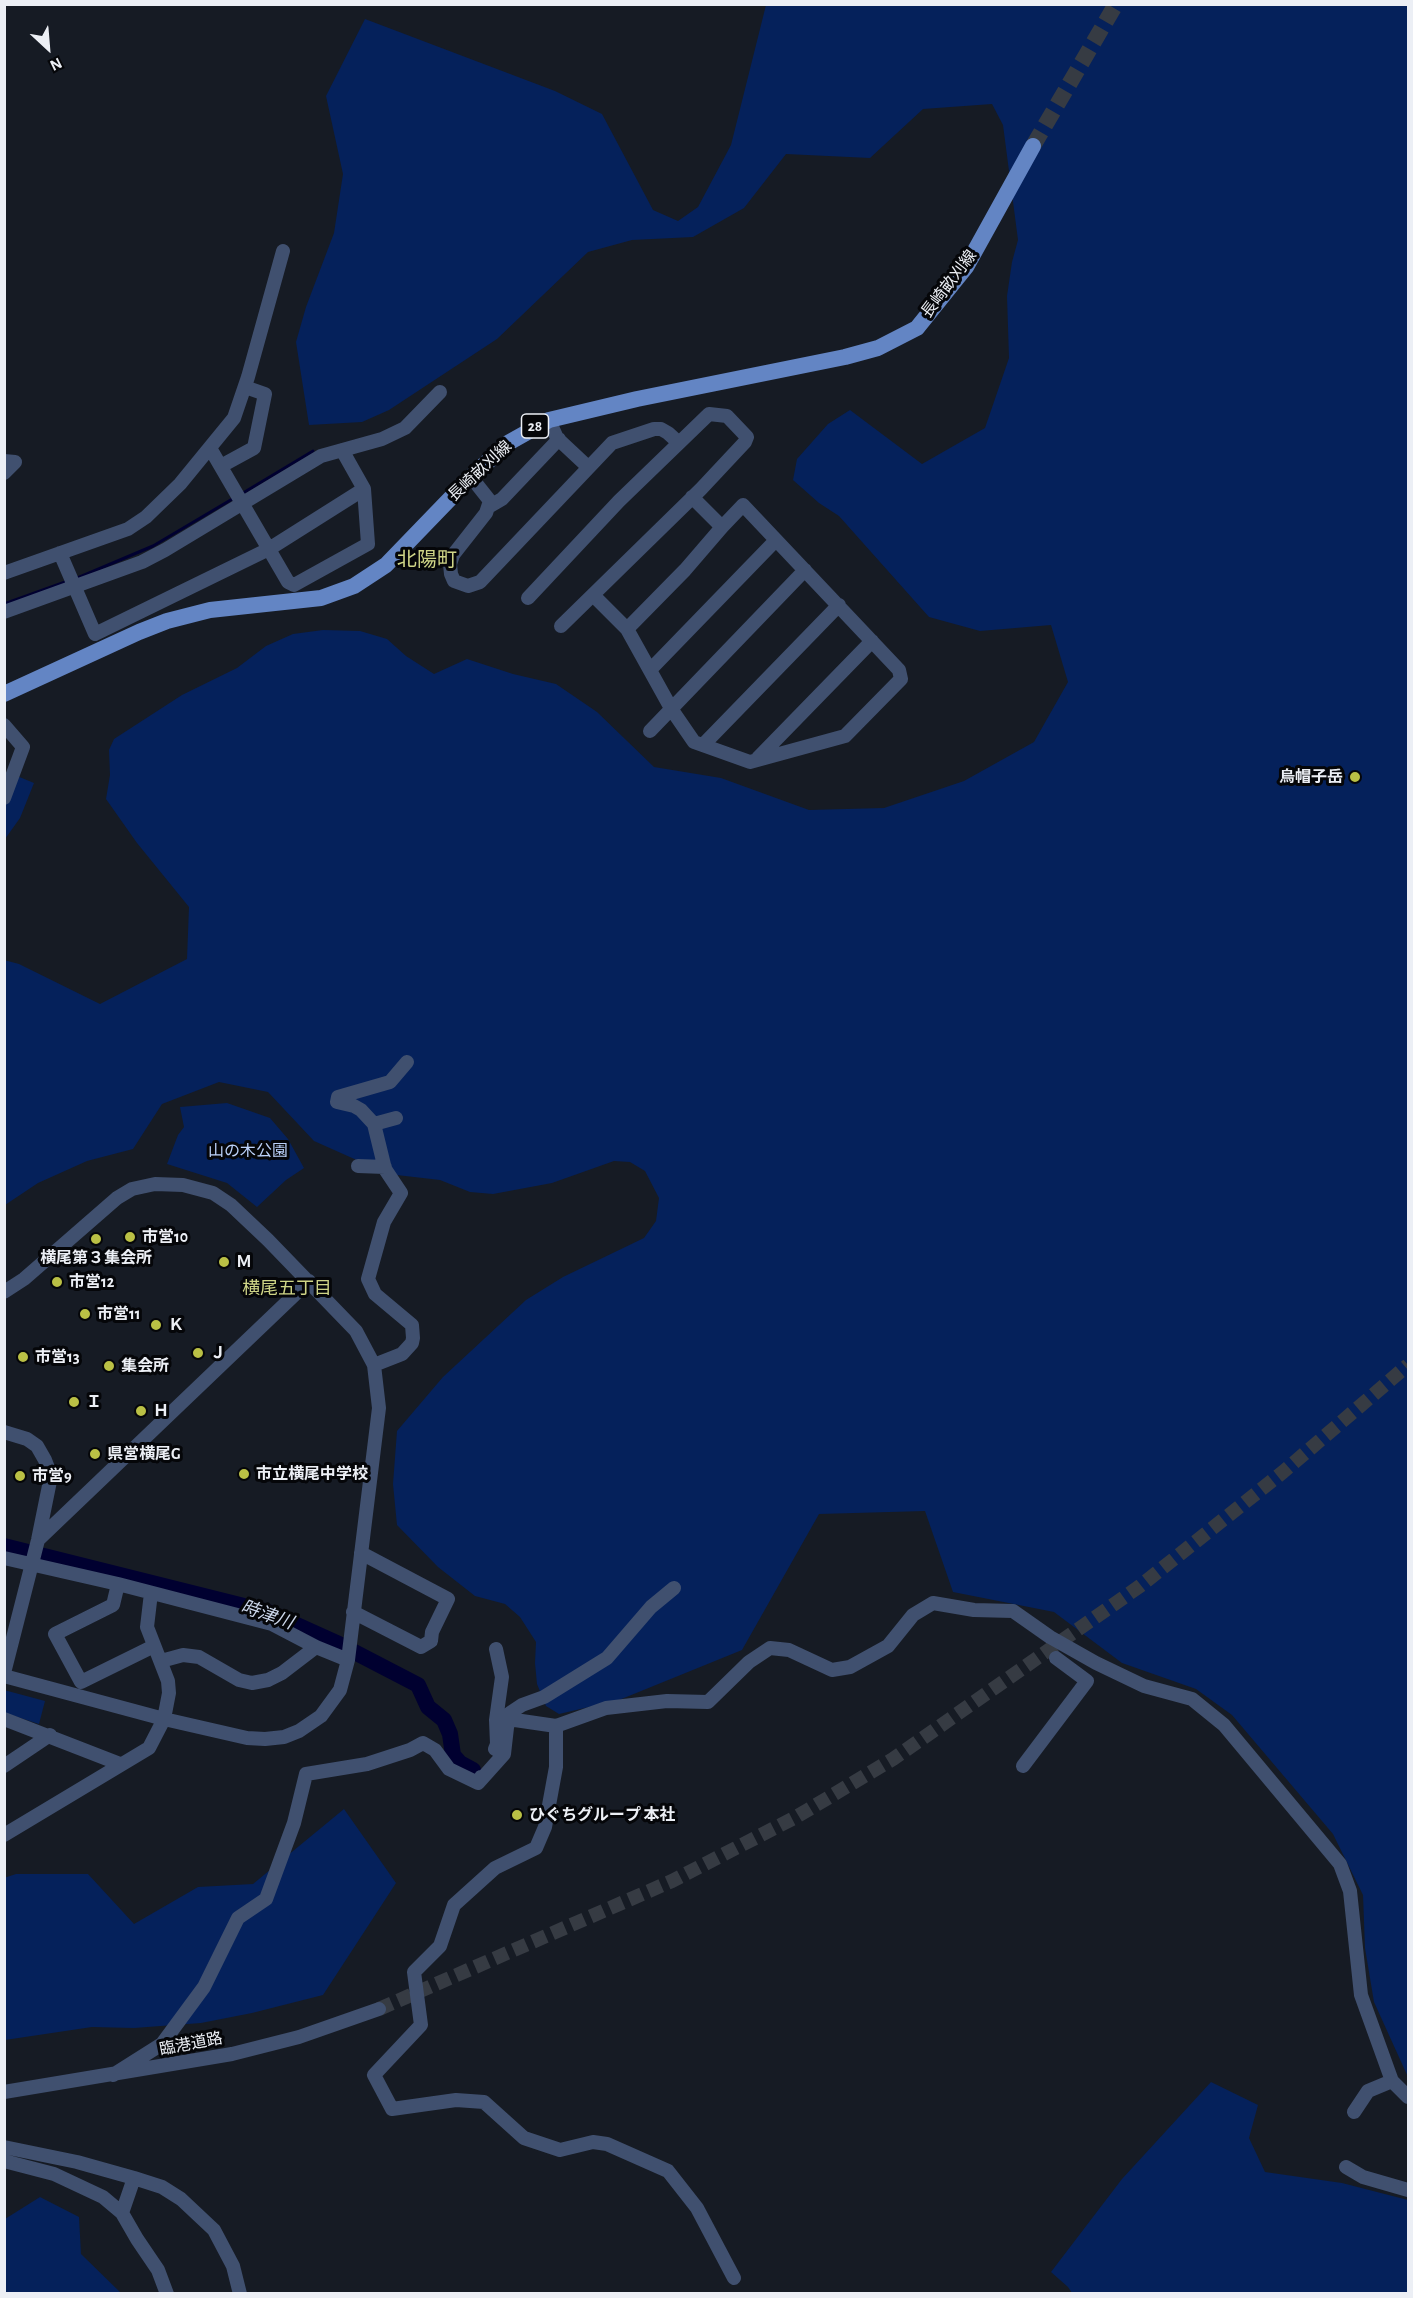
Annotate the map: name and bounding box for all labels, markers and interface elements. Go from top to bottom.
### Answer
north arrow [18,18,78,78]
text: N [47,55,64,74]
street label: 長崎畝刈線 [917,246,981,322]
road number: 28 [522,414,548,438]
street label: 長崎畝刈線 [444,437,516,505]
district label: 北陽町 [397,548,457,572]
place label: 烏帽子岳 [1279,767,1343,787]
marker: 烏帽子岳 [1348,770,1362,784]
park label: 山の木公園 [208,1141,288,1161]
place label: 市営10 [142,1227,188,1247]
marker: 市営10 [123,1230,137,1244]
marker: 横尾第３集会所 [89,1232,103,1246]
place label: 横尾第３集会所 [40,1248,152,1268]
place label: Ｍ [236,1252,252,1272]
marker: Ｍ [217,1255,231,1269]
place label: 市営12 [69,1272,114,1292]
marker: 市営12 [50,1275,64,1289]
district label: 横尾五丁目 [242,1278,332,1300]
place label: 市営11 [97,1304,141,1324]
marker: 市営11 [78,1307,92,1321]
place label: Ｋ [168,1315,184,1335]
marker: Ｋ [149,1318,163,1332]
place label: Ｊ [210,1343,226,1363]
marker: Ｊ [191,1346,205,1360]
place label: 市営13 [35,1347,80,1367]
marker: 市営13 [16,1350,30,1364]
place label: 集会所 [121,1356,169,1376]
marker: 集会所 [102,1359,116,1373]
place label: Ｉ [86,1392,102,1412]
marker: Ｉ [67,1395,81,1409]
place label: Ｈ [153,1401,169,1421]
marker: Ｈ [134,1404,148,1418]
place label: 県営横尾G [107,1444,181,1464]
marker: 県営横尾G [88,1447,102,1461]
place label: 市立横尾中学校 [256,1464,368,1484]
place label: 市営9 [32,1466,72,1486]
marker: 市立横尾中学校 [237,1467,251,1481]
marker: 市営9 [13,1469,27,1483]
water label: 時津川 [238,1596,296,1634]
place label: ひぐちグループ 本社 [529,1805,675,1825]
marker: ひぐちグループ 本社 [510,1808,524,1822]
street label: 臨港道路 [158,2028,224,2060]

